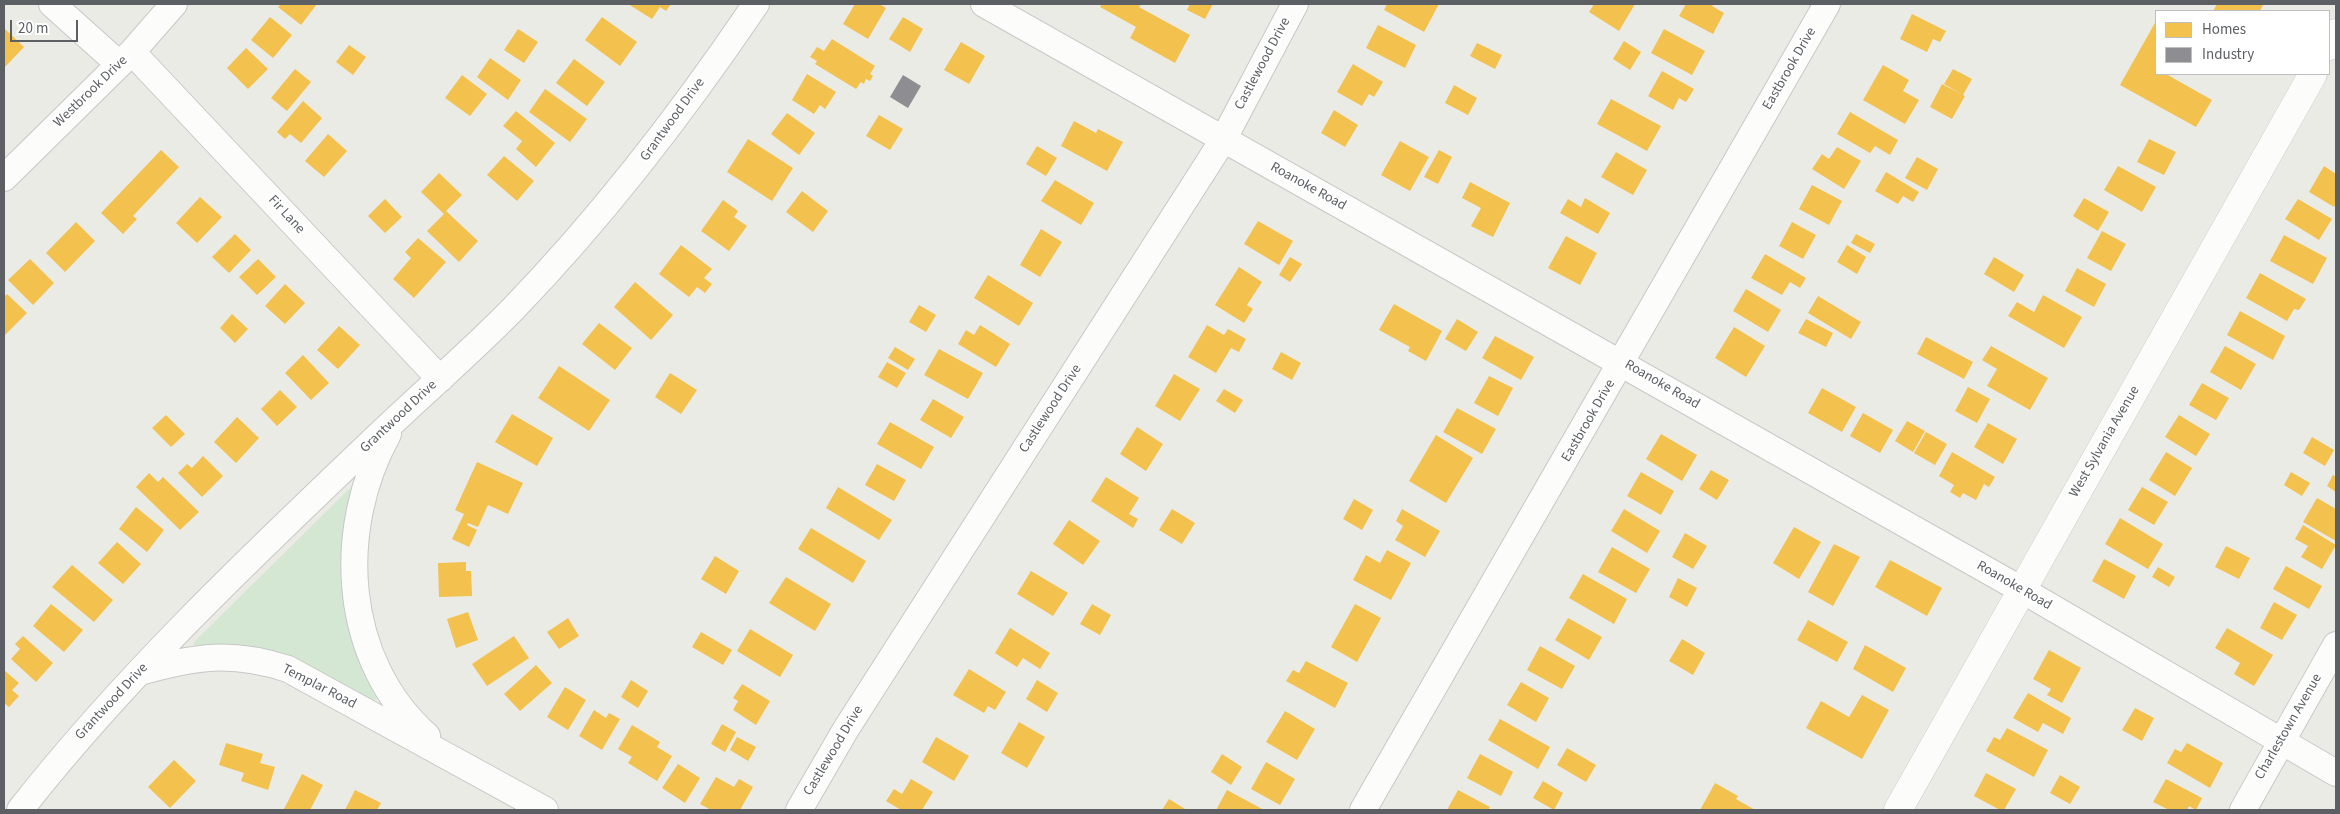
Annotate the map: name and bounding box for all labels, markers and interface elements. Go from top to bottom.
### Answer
scale bar [12,10,80,42]
legend [2155,10,2330,75]
street label: Castlewood Drive [1232,15,1294,113]
text: 20 m [18,18,48,39]
text: Homes [2202,19,2246,40]
street label: Eastbrook Drive [1760,25,1820,113]
text: Industry [2202,44,2254,65]
street label: Westbrook Drive [51,53,131,131]
street label: Grantwood Drive [637,75,709,165]
street label: Roanoke Road [1267,159,1349,215]
street label: Fir Lane [264,192,308,238]
street label: Roanoke Road [1621,357,1703,413]
street label: Castlewood Drive [1016,362,1086,456]
street label: Grantwood Drive [357,377,441,457]
street label: Eastbrook Drive [1559,377,1619,465]
street label: West Sylvania Avenue [2066,383,2144,501]
street label: Roanoke Road [1973,558,2055,614]
street label: Grantwood Drive [72,660,152,744]
street label: Templar Road [279,661,359,713]
street label: Charlestown Avenue [2252,671,2326,783]
street label: Castlewood Drive [801,703,867,799]

